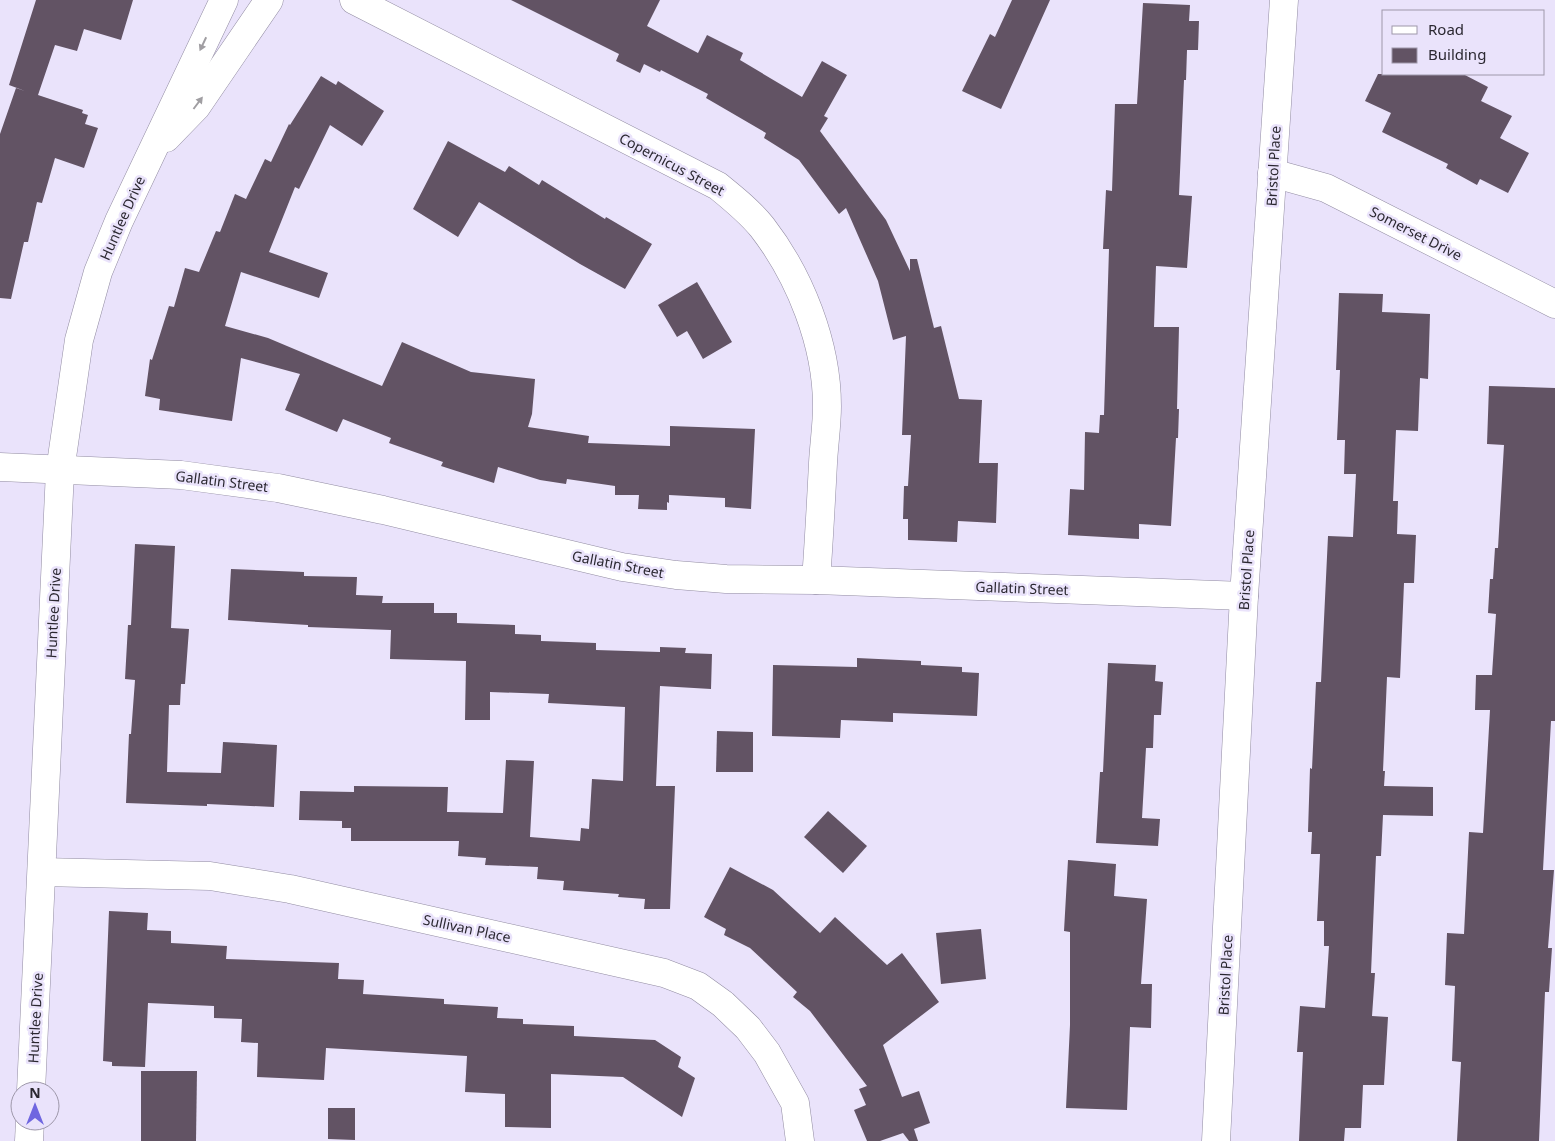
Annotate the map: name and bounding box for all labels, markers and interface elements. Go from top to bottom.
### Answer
legend [1382,10,1545,75]
text: Road [1428,19,1464,39]
one-way arrow [199,37,207,51]
text: Building [1428,44,1486,64]
one-way arrow [193,97,204,110]
street label: Bristol Place [1261,125,1285,207]
street label: Copernicus Street [616,128,728,200]
street label: Huntlee Drive [95,173,149,263]
street label: Somerset Drive [1367,202,1465,264]
street label: Gallatin Street [175,466,269,496]
street label: Bristol Place [1234,529,1258,611]
street label: Gallatin Street [570,546,666,582]
street label: Huntlee Drive [41,567,65,659]
street label: Gallatin Street [975,577,1069,599]
street label: Sullivan Place [422,909,513,947]
street label: Bristol Place [1213,934,1237,1016]
street label: Huntlee Drive [23,972,47,1064]
north arrow [10,1081,60,1131]
text: N [29,1083,41,1102]

